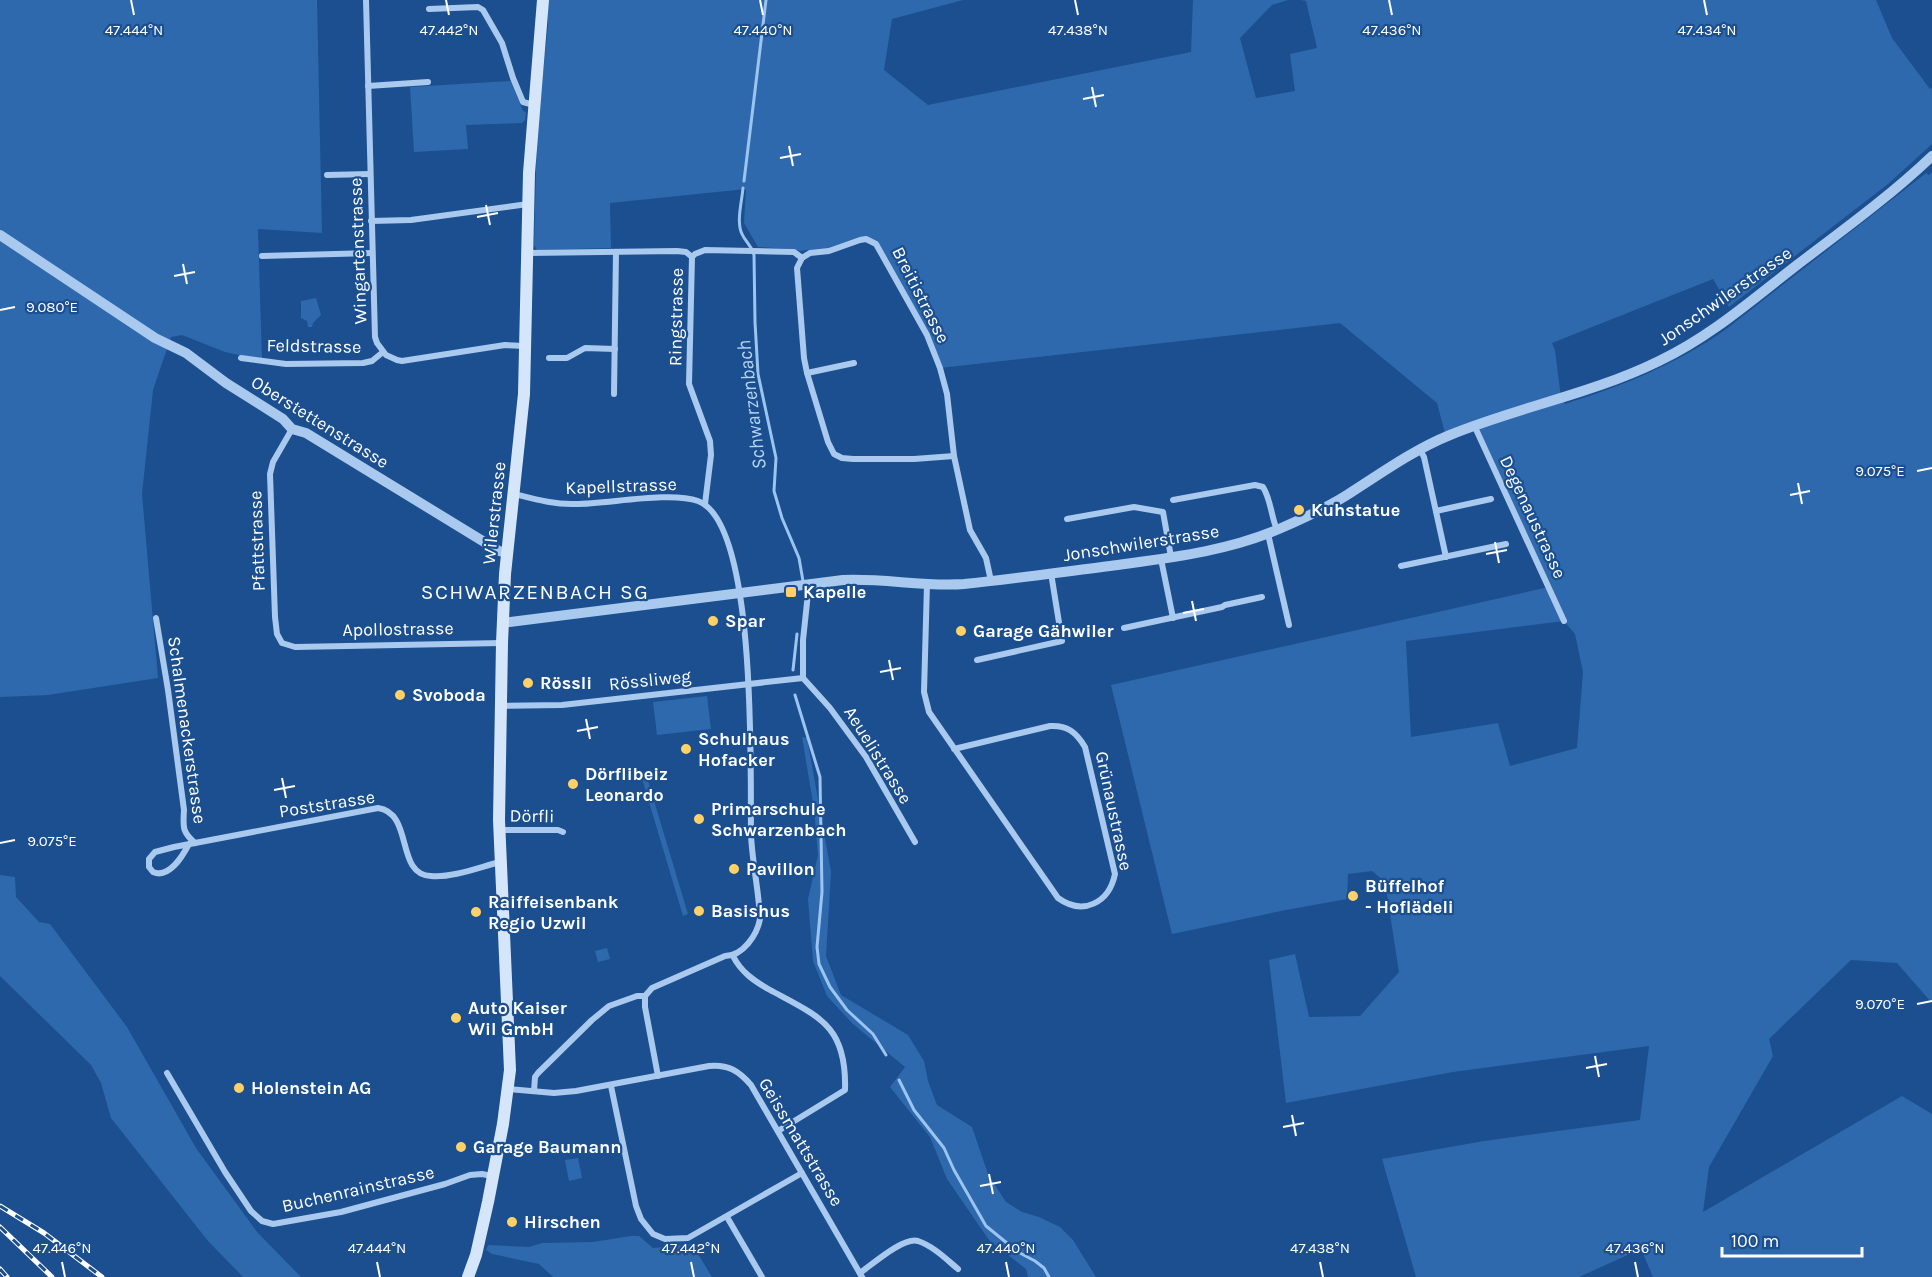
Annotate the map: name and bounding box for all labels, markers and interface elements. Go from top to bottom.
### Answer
text: 47.444°N [105,21,163,39]
text: 47.442°N [420,21,478,39]
text: 47.440°N [733,21,793,39]
text: 47.438°N [1048,21,1108,39]
text: 47.436°N [1362,21,1422,39]
text: 47.434°N [1677,21,1737,39]
street label: Wingartenstrasse [344,177,372,325]
street label: Jonschwilerstrasse [1654,242,1796,350]
street label: Breitistrasse [887,243,955,347]
street label: Ringstrasse [664,268,688,366]
text: 9.080°E [26,298,78,316]
street label: Feldstrasse [266,334,362,358]
water label: Schwarzenbach [732,339,771,471]
street label: Oberstettenstrasse [247,371,393,473]
street label: Degenaustrasse [1495,452,1571,582]
street label: Wilerstrasse [478,461,510,565]
text: 9.075°E [1855,462,1905,480]
street label: Kapellstrasse [565,473,677,499]
street label: Pfattstrasse [244,490,270,592]
place label: Kuhstatue [1311,499,1400,521]
marker: Kuhstatue [1292,503,1306,517]
street label: Jonschwilerstrasse [1061,520,1221,566]
district label: SCHWARZENBACH SG [421,580,649,604]
place label: Kapelle [803,581,866,603]
marker: Kapelle [784,585,798,599]
place label: Spar [725,610,765,632]
marker: Spar [706,614,720,628]
street label: Apollostrasse [342,617,454,641]
place label: Garage Gähwiler [973,620,1113,642]
marker: Garage Gähwiler [954,624,968,638]
street label: Schalmenackerstrasse [163,635,211,825]
street label: Rössliweg [608,665,692,695]
place label: Rössli [540,672,592,694]
marker: Rössli [521,676,535,690]
place label: Svoboda [412,684,486,706]
marker: Svoboda [393,688,407,702]
street label: Aeuelistrasse [839,702,917,808]
place label: Schulhaus Hofacker [698,728,790,771]
marker: Schulhaus Hofacker [679,742,693,756]
street label: Grünaustrasse [1091,749,1137,873]
place label: Dörflibeiz Leonardo [585,763,668,806]
marker: Dörflibeiz Leonardo [566,777,580,791]
street label: Poststrasse [277,786,377,822]
place label: Primarschule Schwarzenbach [711,798,846,841]
street label: Dörfli [509,805,555,827]
marker: Primarschule Schwarzenbach [692,812,706,826]
text: 9.075°E [27,832,77,850]
place label: Pavillon [746,858,815,880]
marker: Pavillon [727,862,741,876]
place label: Büffelhof - Hoflädeli [1365,875,1454,918]
marker: Büffelhof - Hoflädeli [1346,889,1360,903]
place label: Raiffeisenbank Regio Uzwil [488,891,619,934]
place label: Basishus [711,900,790,922]
marker: Basishus [692,904,706,918]
marker: Raiffeisenbank Regio Uzwil [469,905,483,919]
text: 9.070°E [1855,995,1905,1013]
place label: Auto Kaiser Wil GmbH [468,997,567,1040]
marker: Auto Kaiser Wil GmbH [449,1011,463,1025]
street label: Geissmattstrasse [754,1074,848,1210]
place label: Holenstein AG [251,1077,371,1099]
marker: Holenstein AG [232,1081,246,1095]
place label: Garage Baumann [473,1136,621,1158]
marker: Garage Baumann [454,1140,468,1154]
street label: Buchenrainstrasse [280,1161,436,1217]
place label: Hirschen [524,1211,601,1233]
marker: Hirschen [505,1215,519,1229]
scale bar [1722,1220,1862,1258]
text: 100 m [1731,1230,1779,1252]
text: 47.446°N [33,1239,91,1257]
text: 47.444°N [348,1239,406,1257]
text: 47.442°N [662,1239,720,1257]
text: 47.440°N [976,1239,1036,1257]
text: 47.438°N [1290,1239,1350,1257]
text: 47.436°N [1605,1239,1665,1257]

